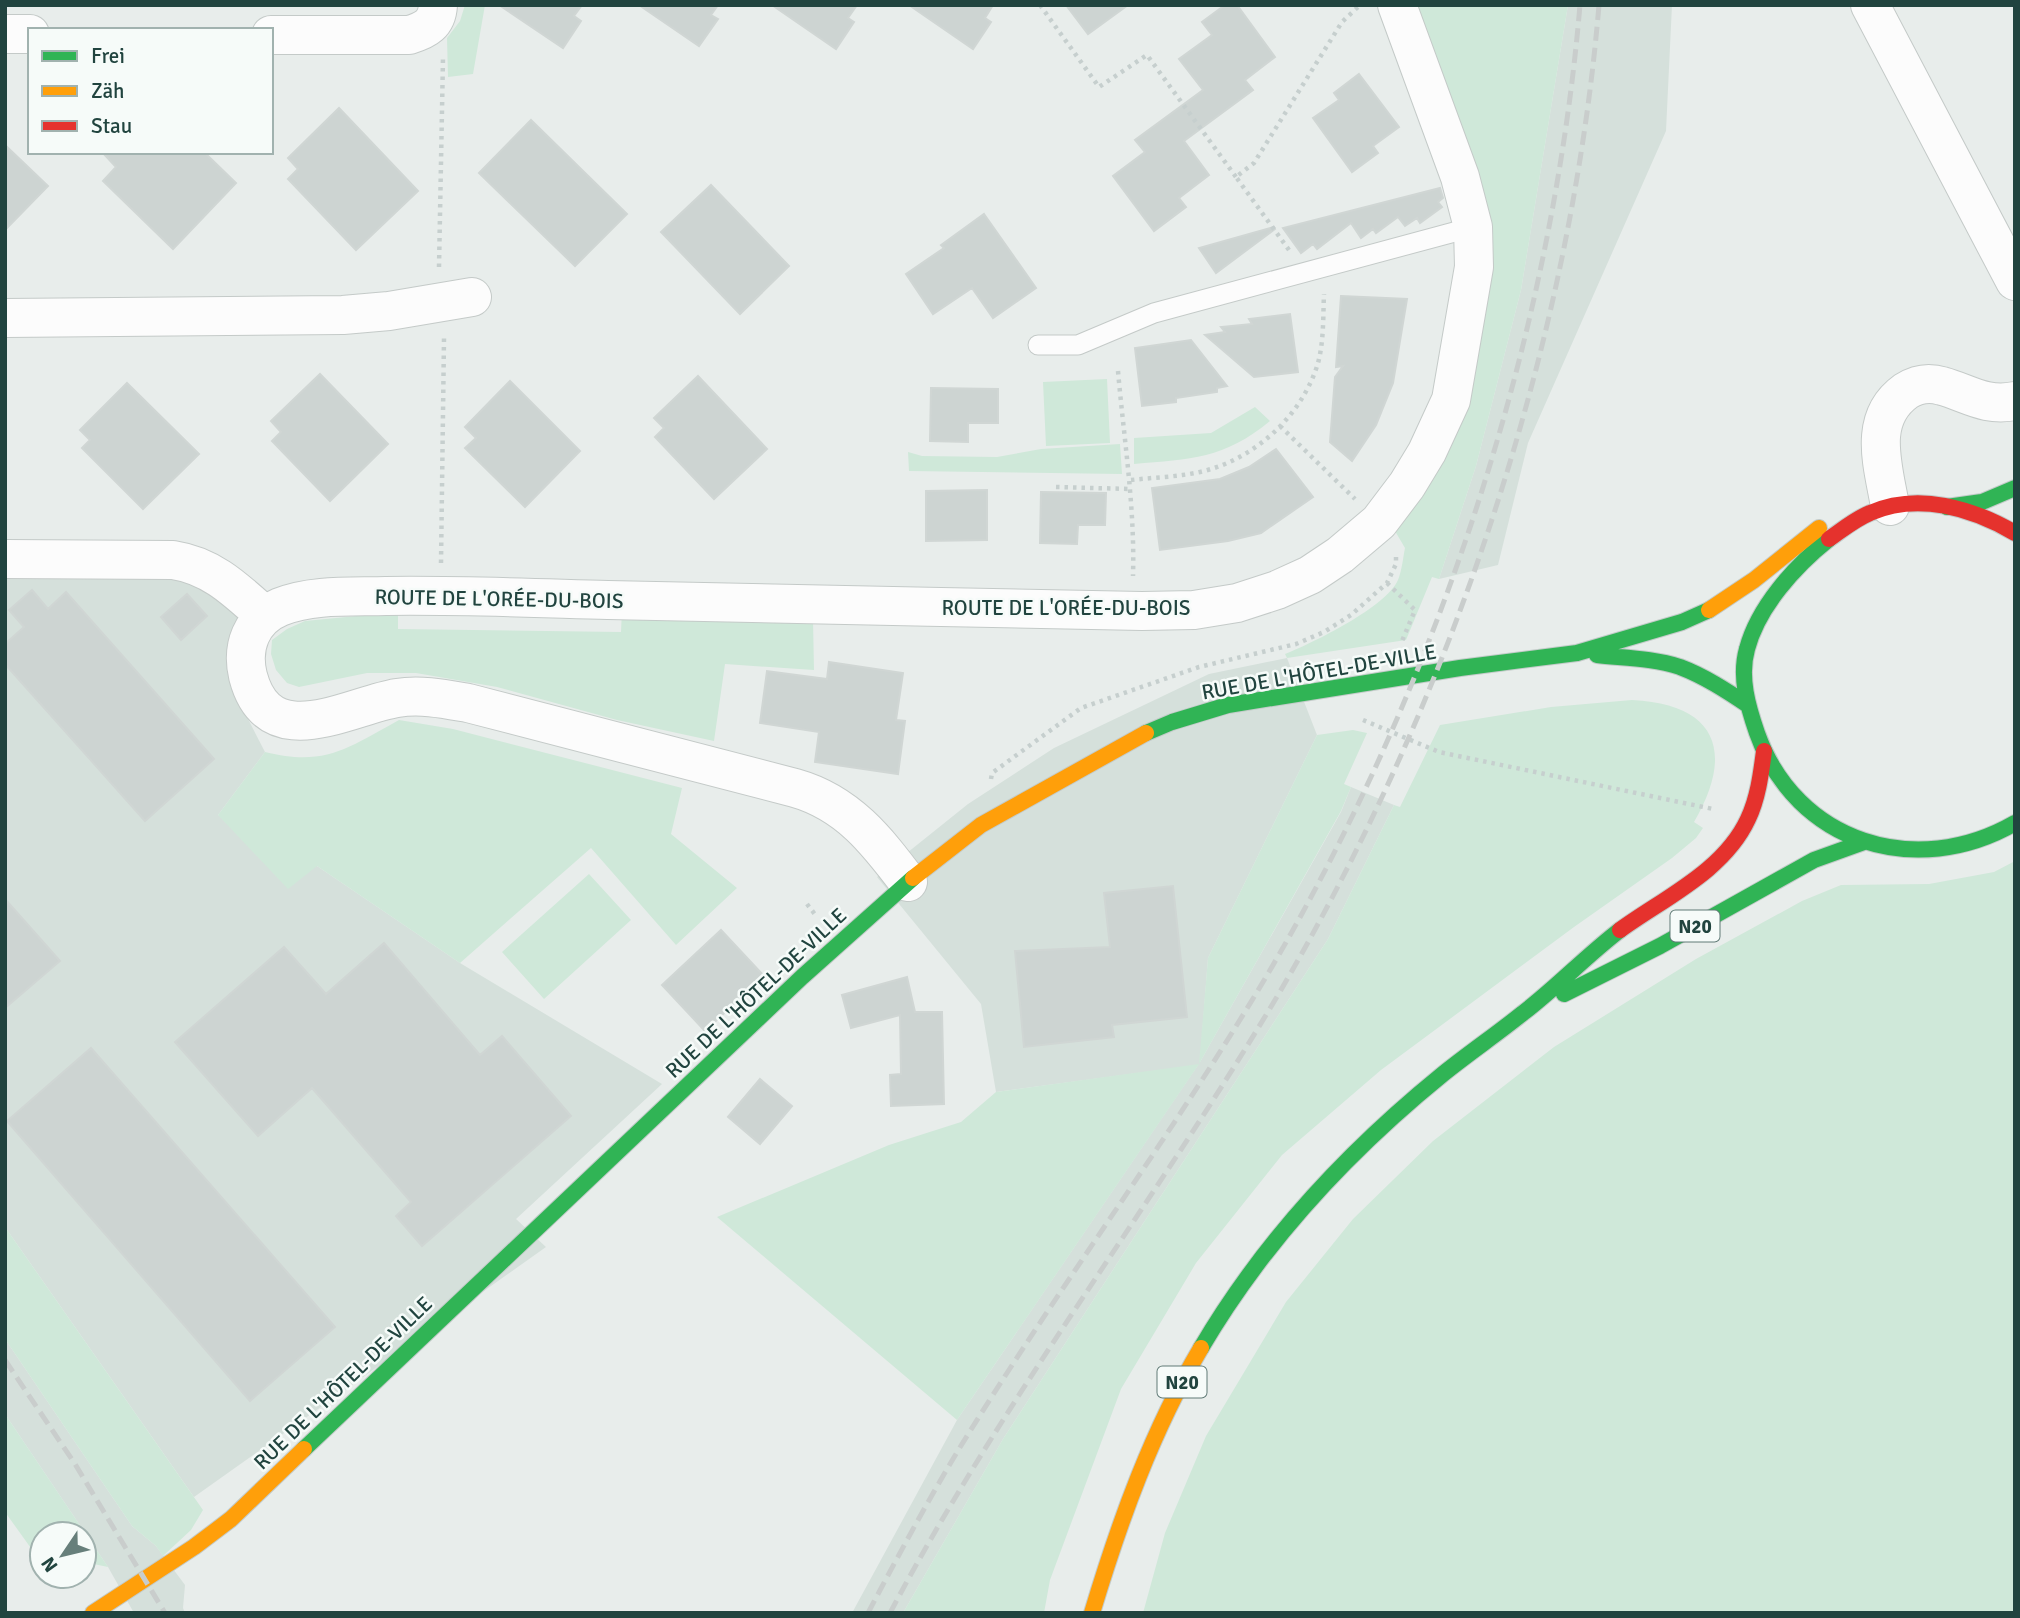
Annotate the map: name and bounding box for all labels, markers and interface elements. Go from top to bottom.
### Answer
legend [28,28,273,154]
text: Frei [91,43,125,69]
text: Zäh [91,78,125,104]
text: Stau [91,113,132,139]
street label: ROUTE DE L'ORÉE-DU-BOIS [374,584,624,614]
street label: ROUTE DE L'ORÉE-DU-BOIS [942,595,1190,621]
street label: RUE DE L'HÔTEL-DE-VILLE [1199,639,1439,705]
street label: RUE DE L'HÔTEL-DE-VILLE [660,902,852,1084]
road number: N20 [1670,910,1720,942]
street label: RUE DE L'HÔTEL-DE-VILLE [248,1291,438,1475]
road number: N20 [1158,1366,1206,1398]
north arrow [28,1520,98,1590]
text: N [36,1552,64,1576]

